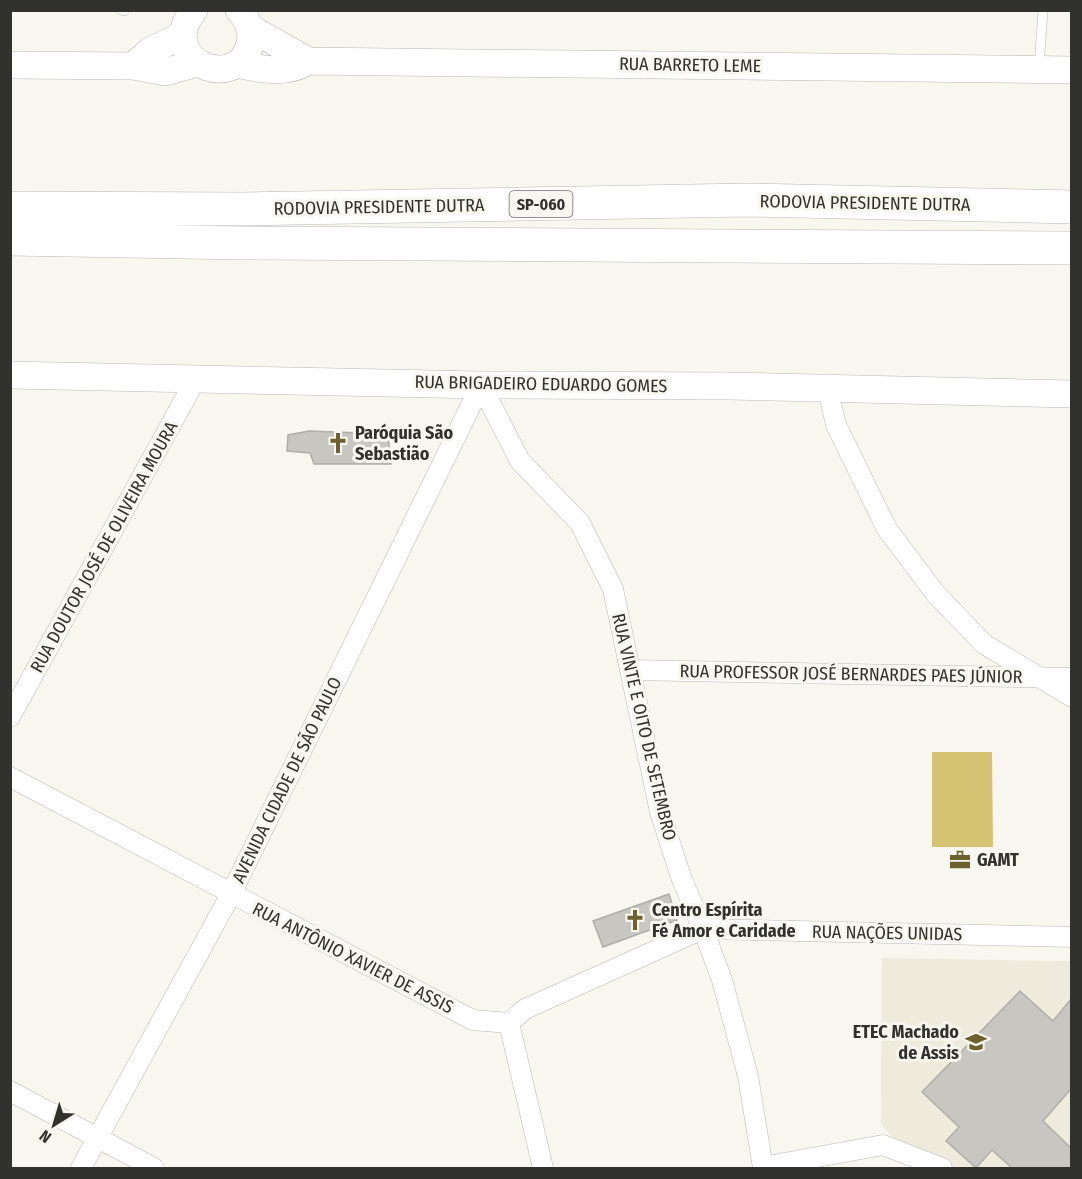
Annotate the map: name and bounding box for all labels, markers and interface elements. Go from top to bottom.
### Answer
street label: RUA BARRETO LEME [619,53,761,77]
street label: RODOVIA PRESIDENTE DUTRA [759,190,971,216]
road number: SP-060 [510,191,572,217]
street label: RODOVIA PRESIDENTE DUTRA [273,194,485,220]
street label: RUA BRIGADEIRO EDUARDO GOMES [414,371,668,397]
street label: RUA DOUTOR JOSÉ DE OLIVEIRA MOURA [25,417,183,676]
place label: Paróquia São Sebastião [355,422,453,465]
church icon: Paróquia São Sebastião [326,431,350,455]
street label: RUA VINTE E OITO DE SETEMBRO [607,611,681,843]
street label: RUA PROFESSOR JOSÉ BERNARDES PAES JÚNIOR [679,659,1023,688]
street label: AVENIDA CIDADE DE SÃO PAULO [227,673,347,887]
office icon: GAMT [948,848,972,872]
place label: GAMT [977,849,1019,871]
street label: RUA ANTÔNIO XAVIER DE ASSIS [249,898,457,1018]
place label: Centro Espírita Fé Amor e Caridade [652,899,796,942]
church icon: Centro Espírita Fé Amor e Caridade [623,908,647,932]
street label: RUA NAÇÕES UNIDAS [812,921,962,945]
place label: ETEC Machado de Assis [853,1021,959,1064]
school or university icon: ETEC Machado de Assis [964,1030,988,1054]
north arrow [24,1095,84,1155]
text: N [36,1126,55,1147]

